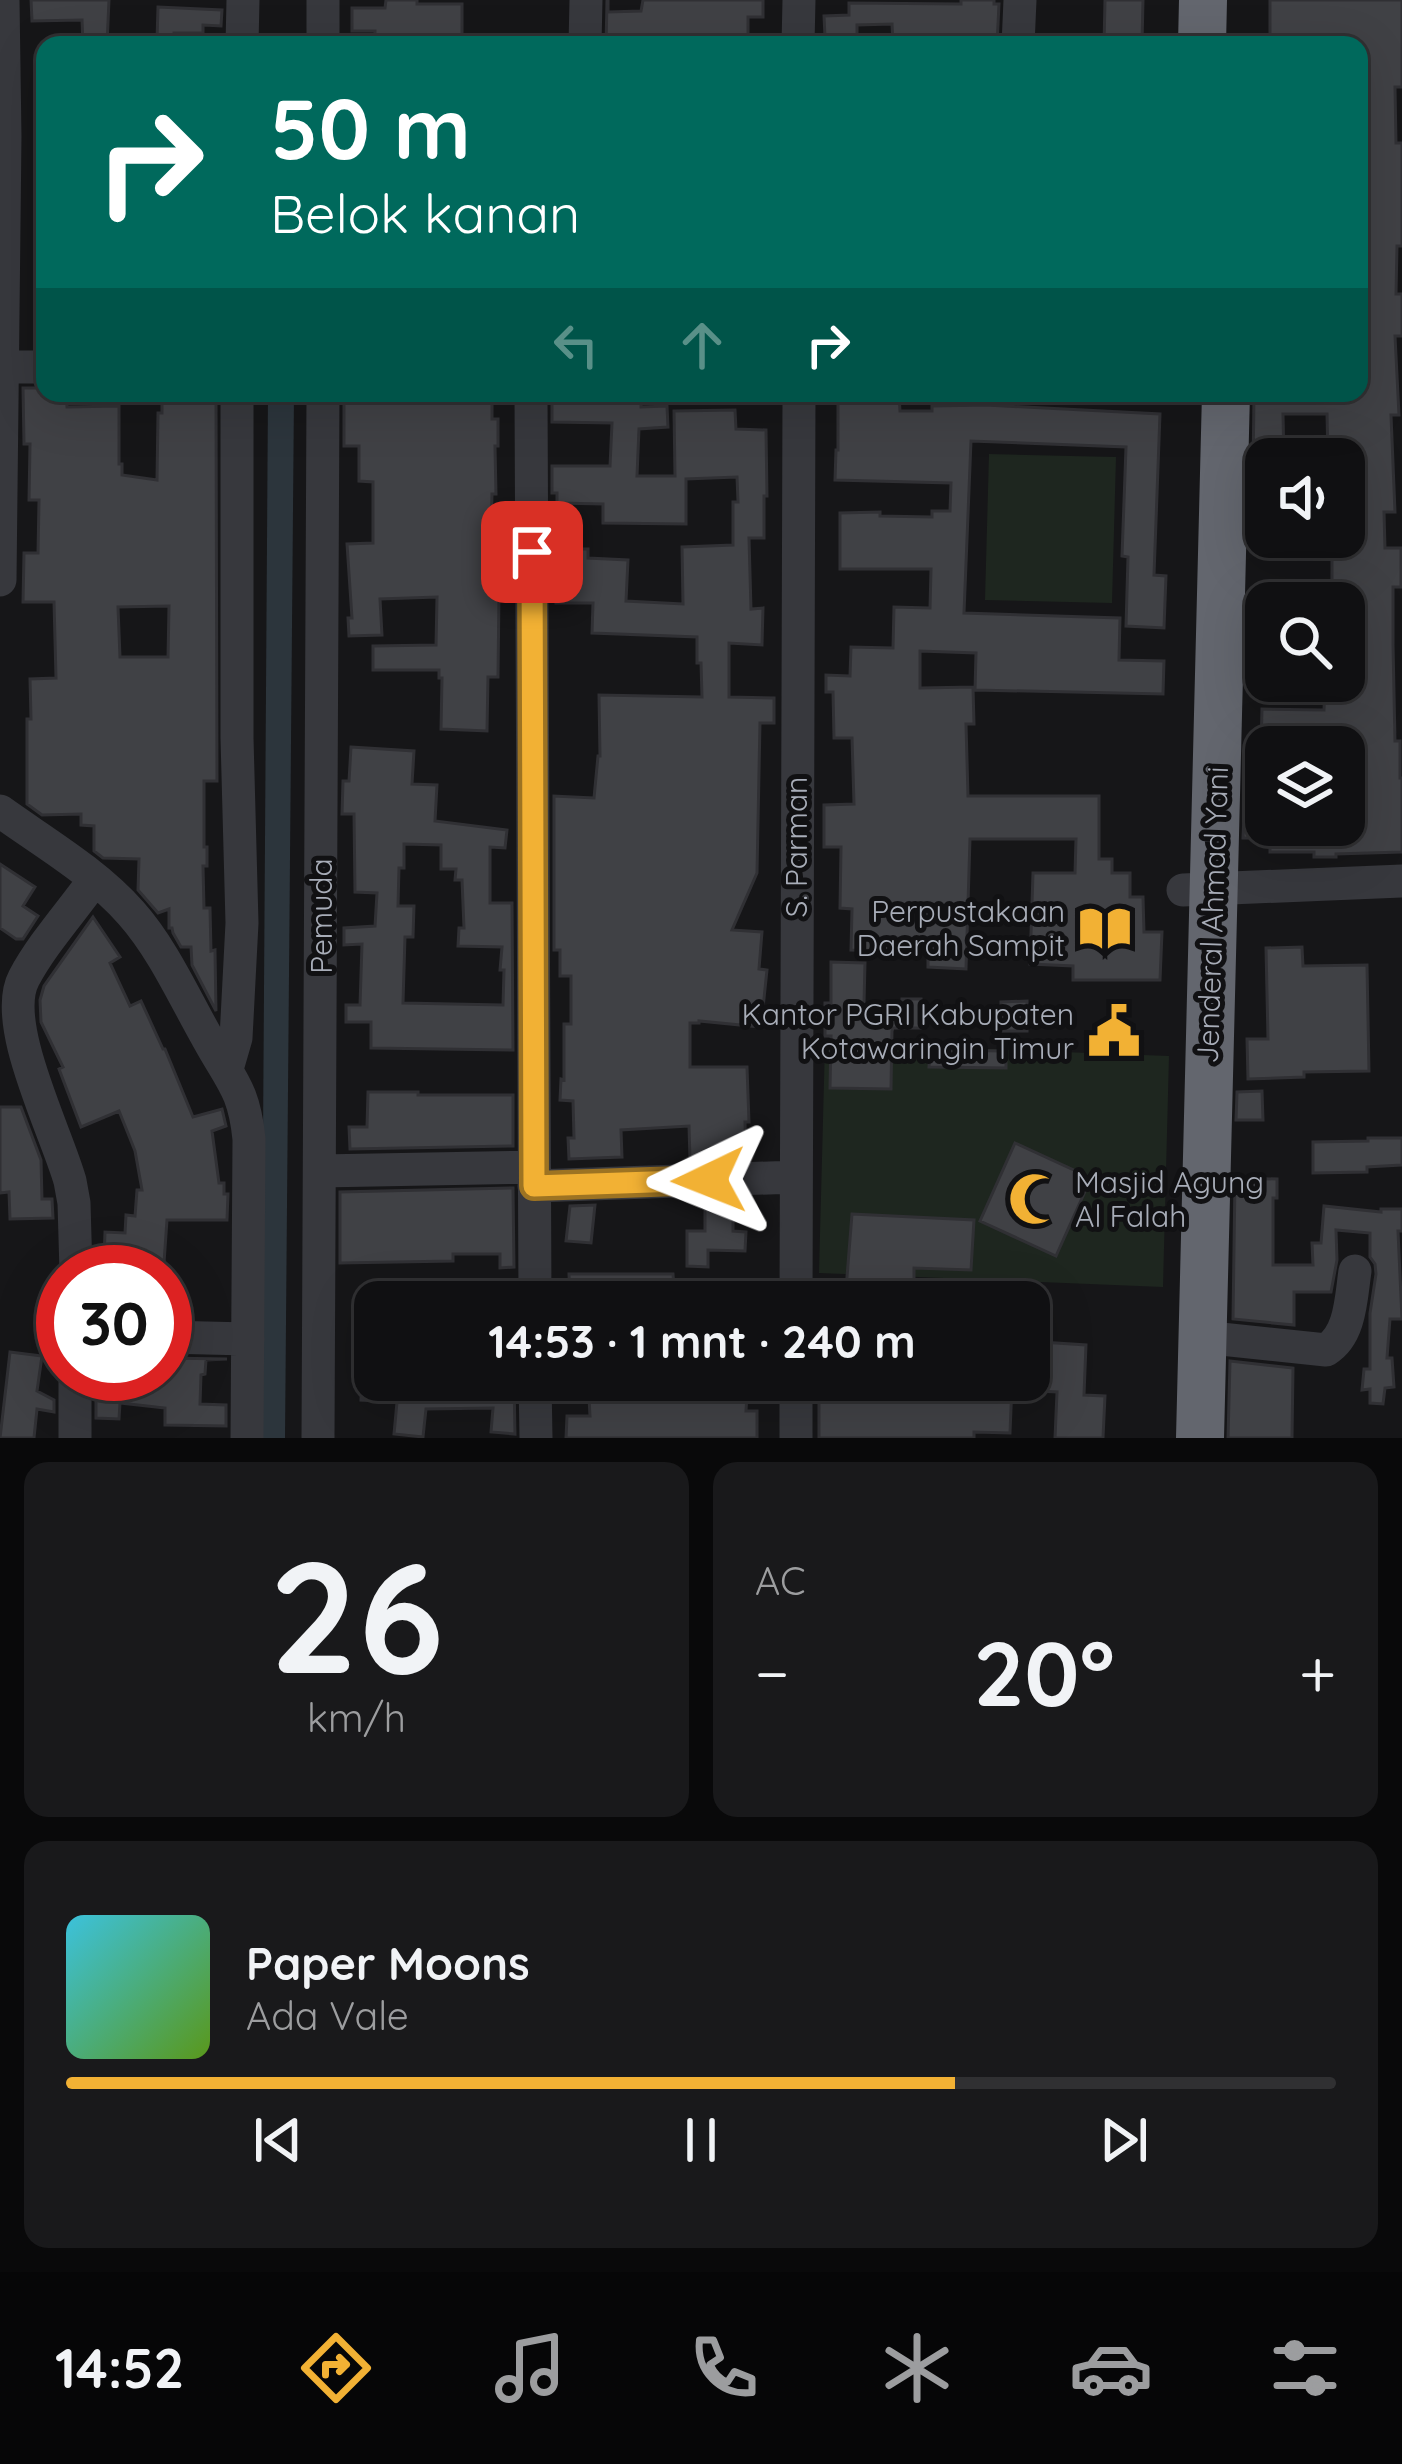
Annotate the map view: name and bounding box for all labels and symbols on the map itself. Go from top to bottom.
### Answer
pin [481,501,583,603]
street label: Jenderal Ahmad Yani [1188,766,1236,1064]
street label: S. Parman [777,777,815,917]
street label: Pemuda [302,858,340,974]
place label: Perpustakaan Daerah Sampit [857,892,1065,964]
library icon: Perpustakaan Daerah Sampit [1076,899,1134,957]
place label: Kantor PGRI Kabupaten Kotawaringin Timur [741,995,1074,1067]
public building icon: Kantor PGRI Kabupaten Kotawaringin Timur [1085,1002,1143,1060]
position arrow [646,1117,772,1243]
place label: Masjid Agung Al Falah [1075,1163,1264,1235]
mosque icon: Masjid Agung Al Falah [1006,1170,1064,1228]
speed limit sign: 30 [36,1245,192,1401]

